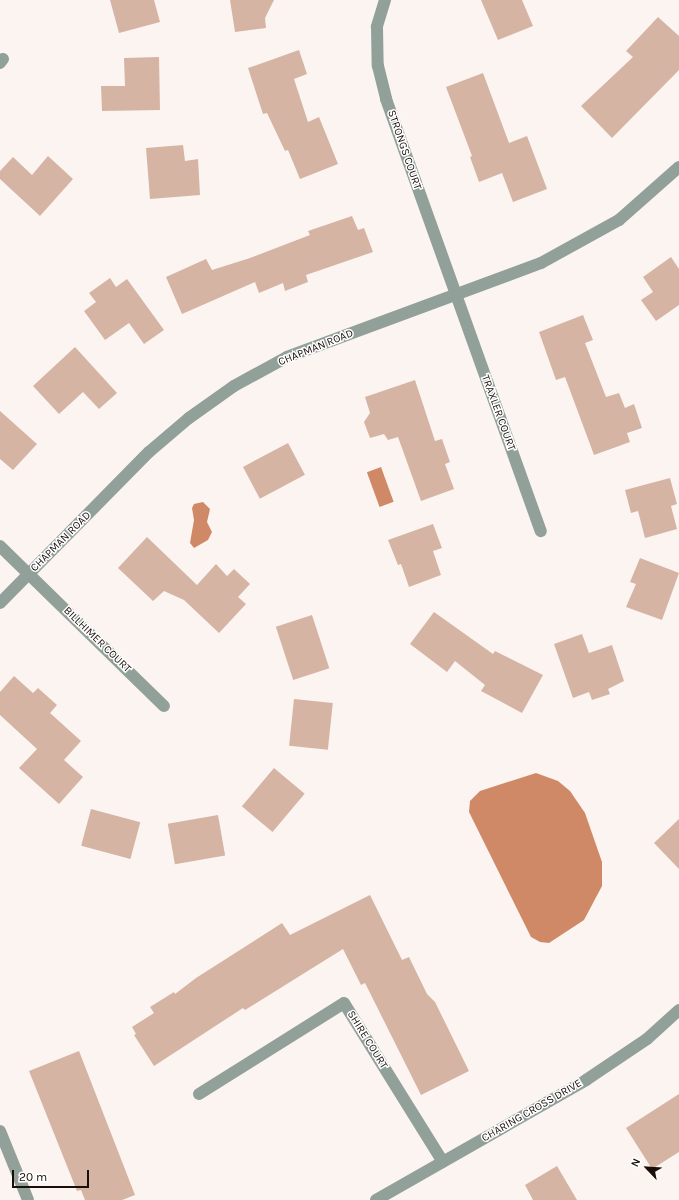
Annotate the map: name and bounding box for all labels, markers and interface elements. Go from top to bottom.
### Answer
street label: STRONGS COURT [384,109,424,191]
street label: CHAPMAN ROAD [277,327,355,369]
street label: TRAXLER COURT [478,373,518,453]
street label: CHAPMAN ROAD [28,509,94,575]
street label: BILLHIMER COURT [60,604,134,676]
street label: SHIRE COURT [344,1009,390,1071]
street label: CHARING CROSS DRIVE [480,1077,584,1145]
north arrow [627,1148,667,1188]
text: N [628,1156,643,1169]
scale bar [14,1162,91,1188]
text: 20 m [19,1170,47,1184]

